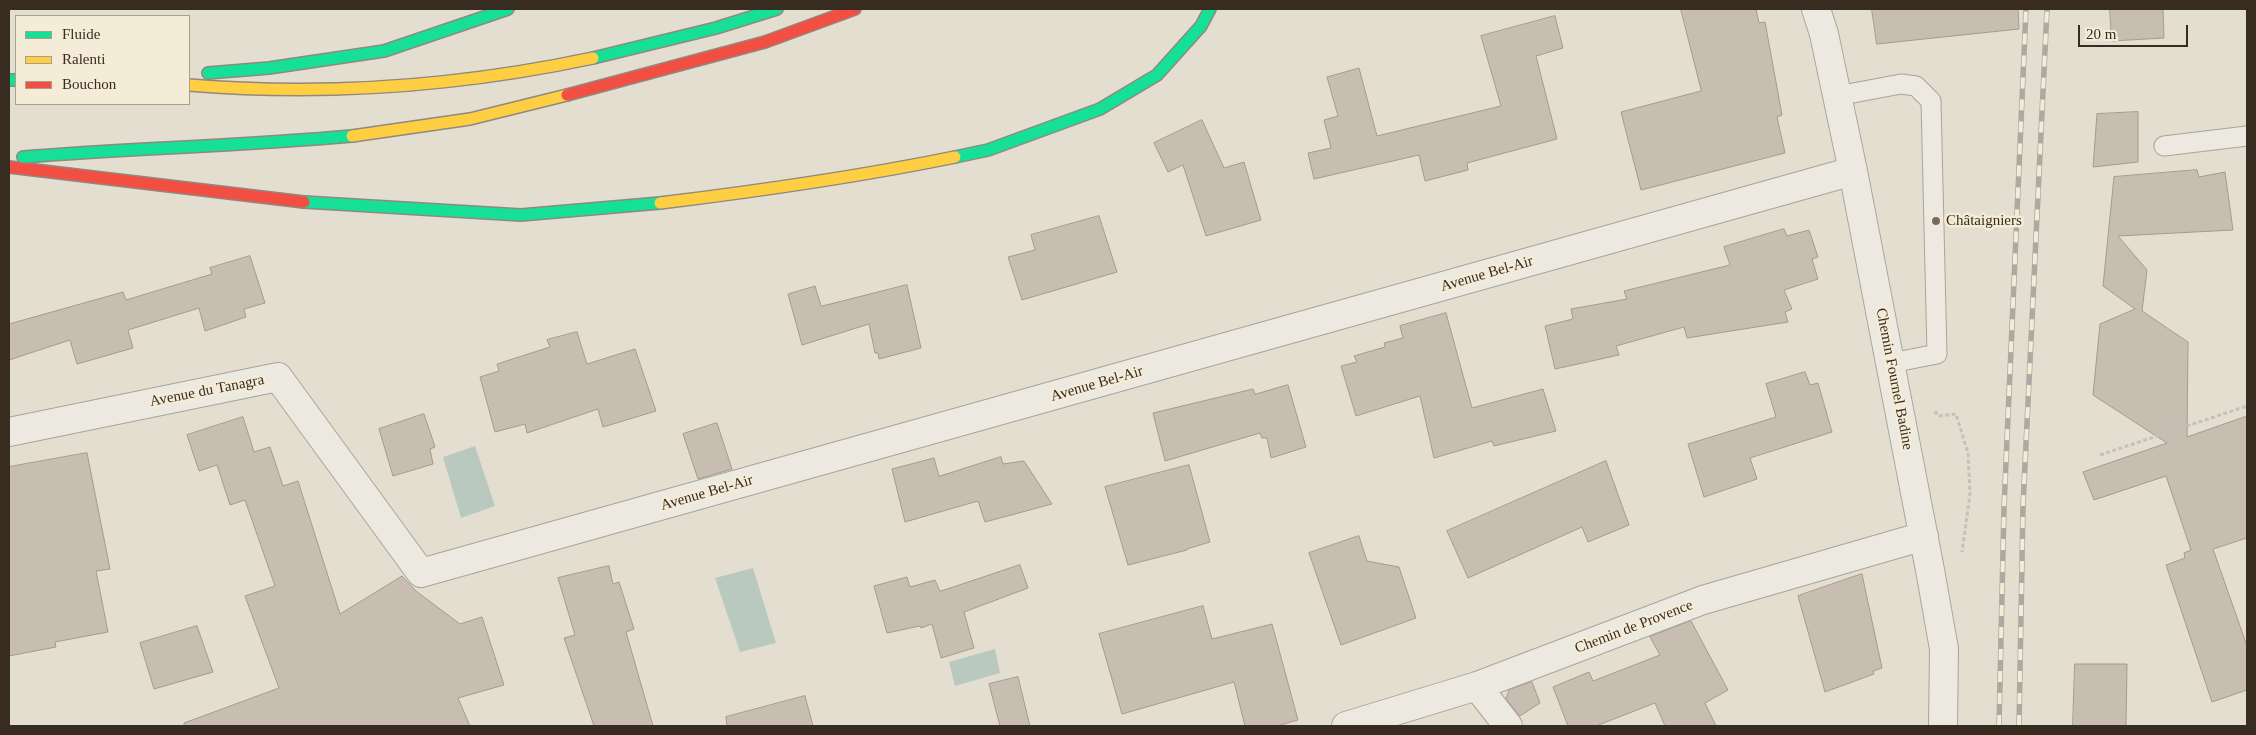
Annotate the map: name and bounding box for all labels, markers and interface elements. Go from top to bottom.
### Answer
legend [15,15,190,105]
scale bar [2081,15,2191,47]
text: Fluide [62,26,100,42]
text: 20 m [2086,26,2116,42]
text: Ralenti [62,51,105,67]
text: Bouchon [62,76,116,92]
place label: Châtaigniers [1946,212,2022,230]
marker: Châtaigniers [1930,215,1942,227]
street label: Avenue Bel-Air [1439,252,1535,296]
street label: Chemin Fournel Badine [1871,307,1917,451]
street label: Avenue Bel-Air [1049,362,1145,406]
street label: Avenue du Tanagra [148,371,266,411]
street label: Avenue Bel-Air [659,471,755,515]
street label: Chemin de Provence [1572,596,1696,658]

